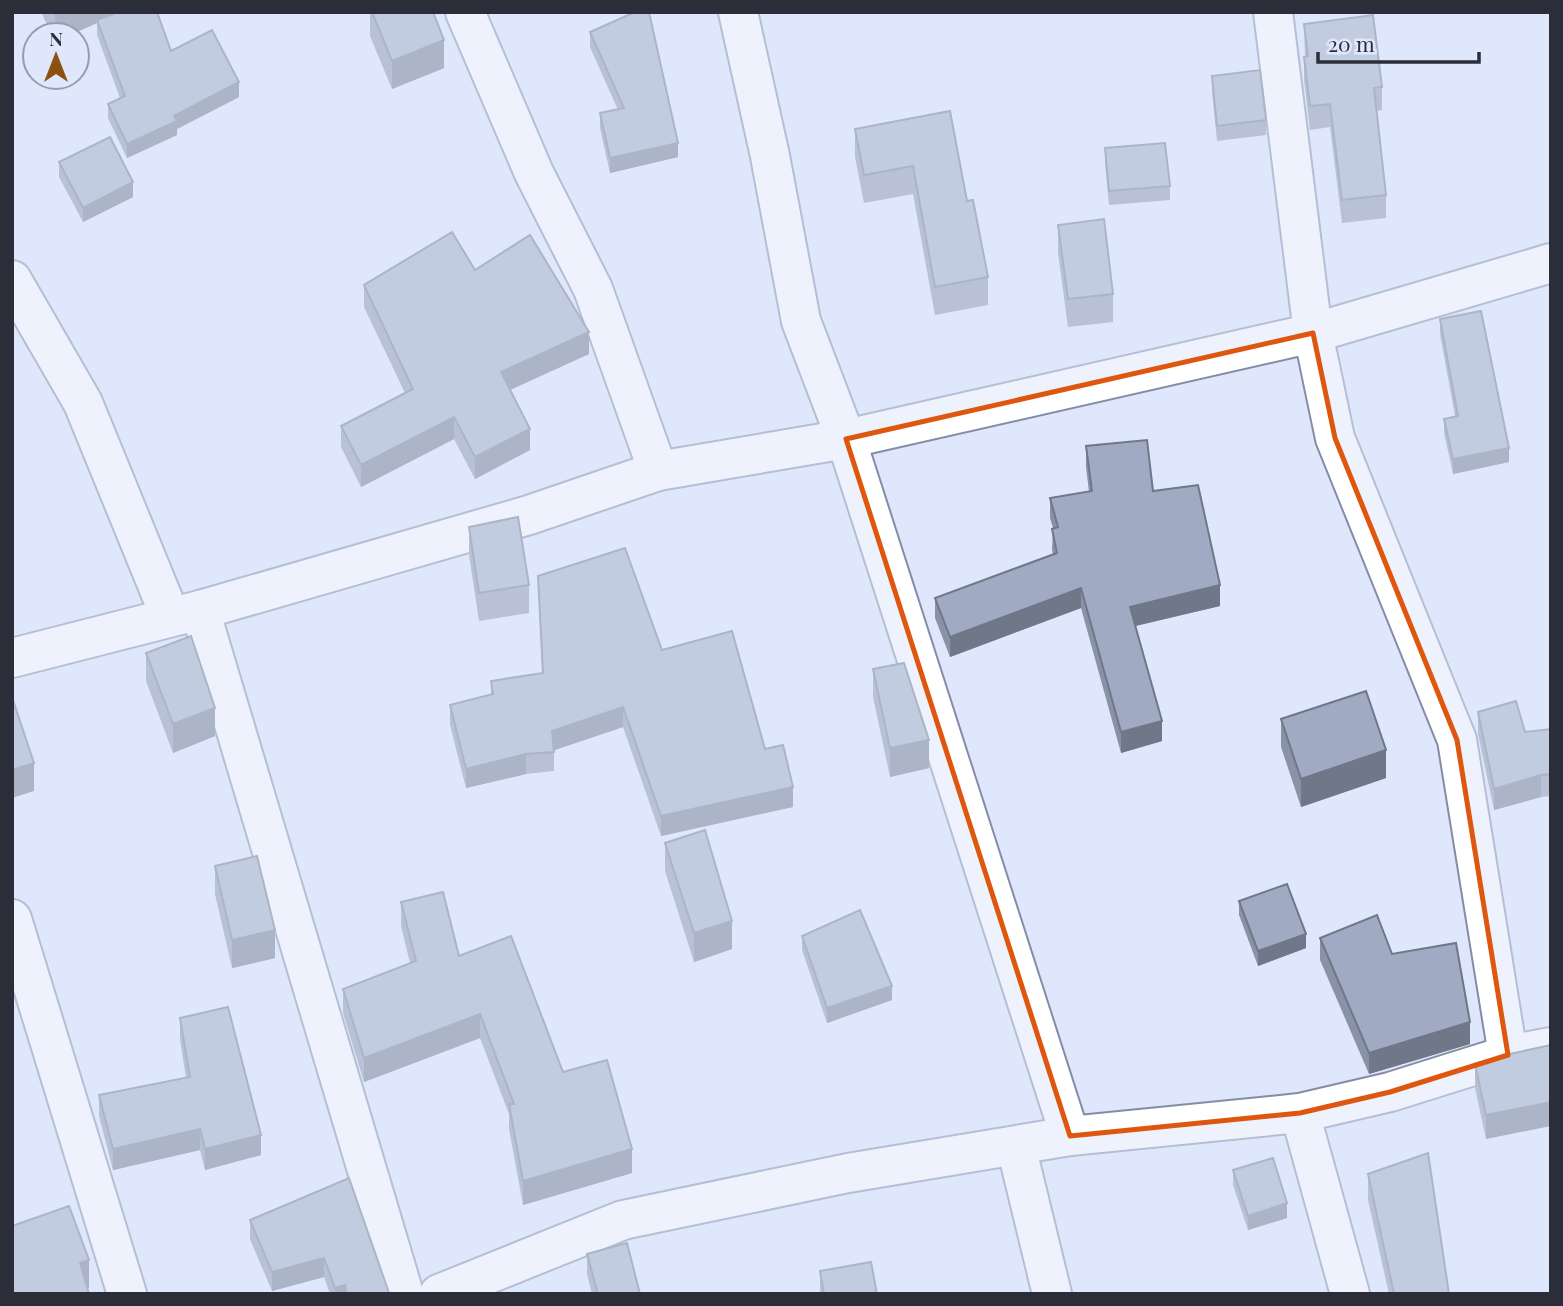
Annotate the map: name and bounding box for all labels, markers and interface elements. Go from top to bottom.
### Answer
north arrow [21,21,91,91]
scale bar [1318,21,1479,65]
text: N [49,25,63,51]
text: 20 m [1328,29,1375,57]

